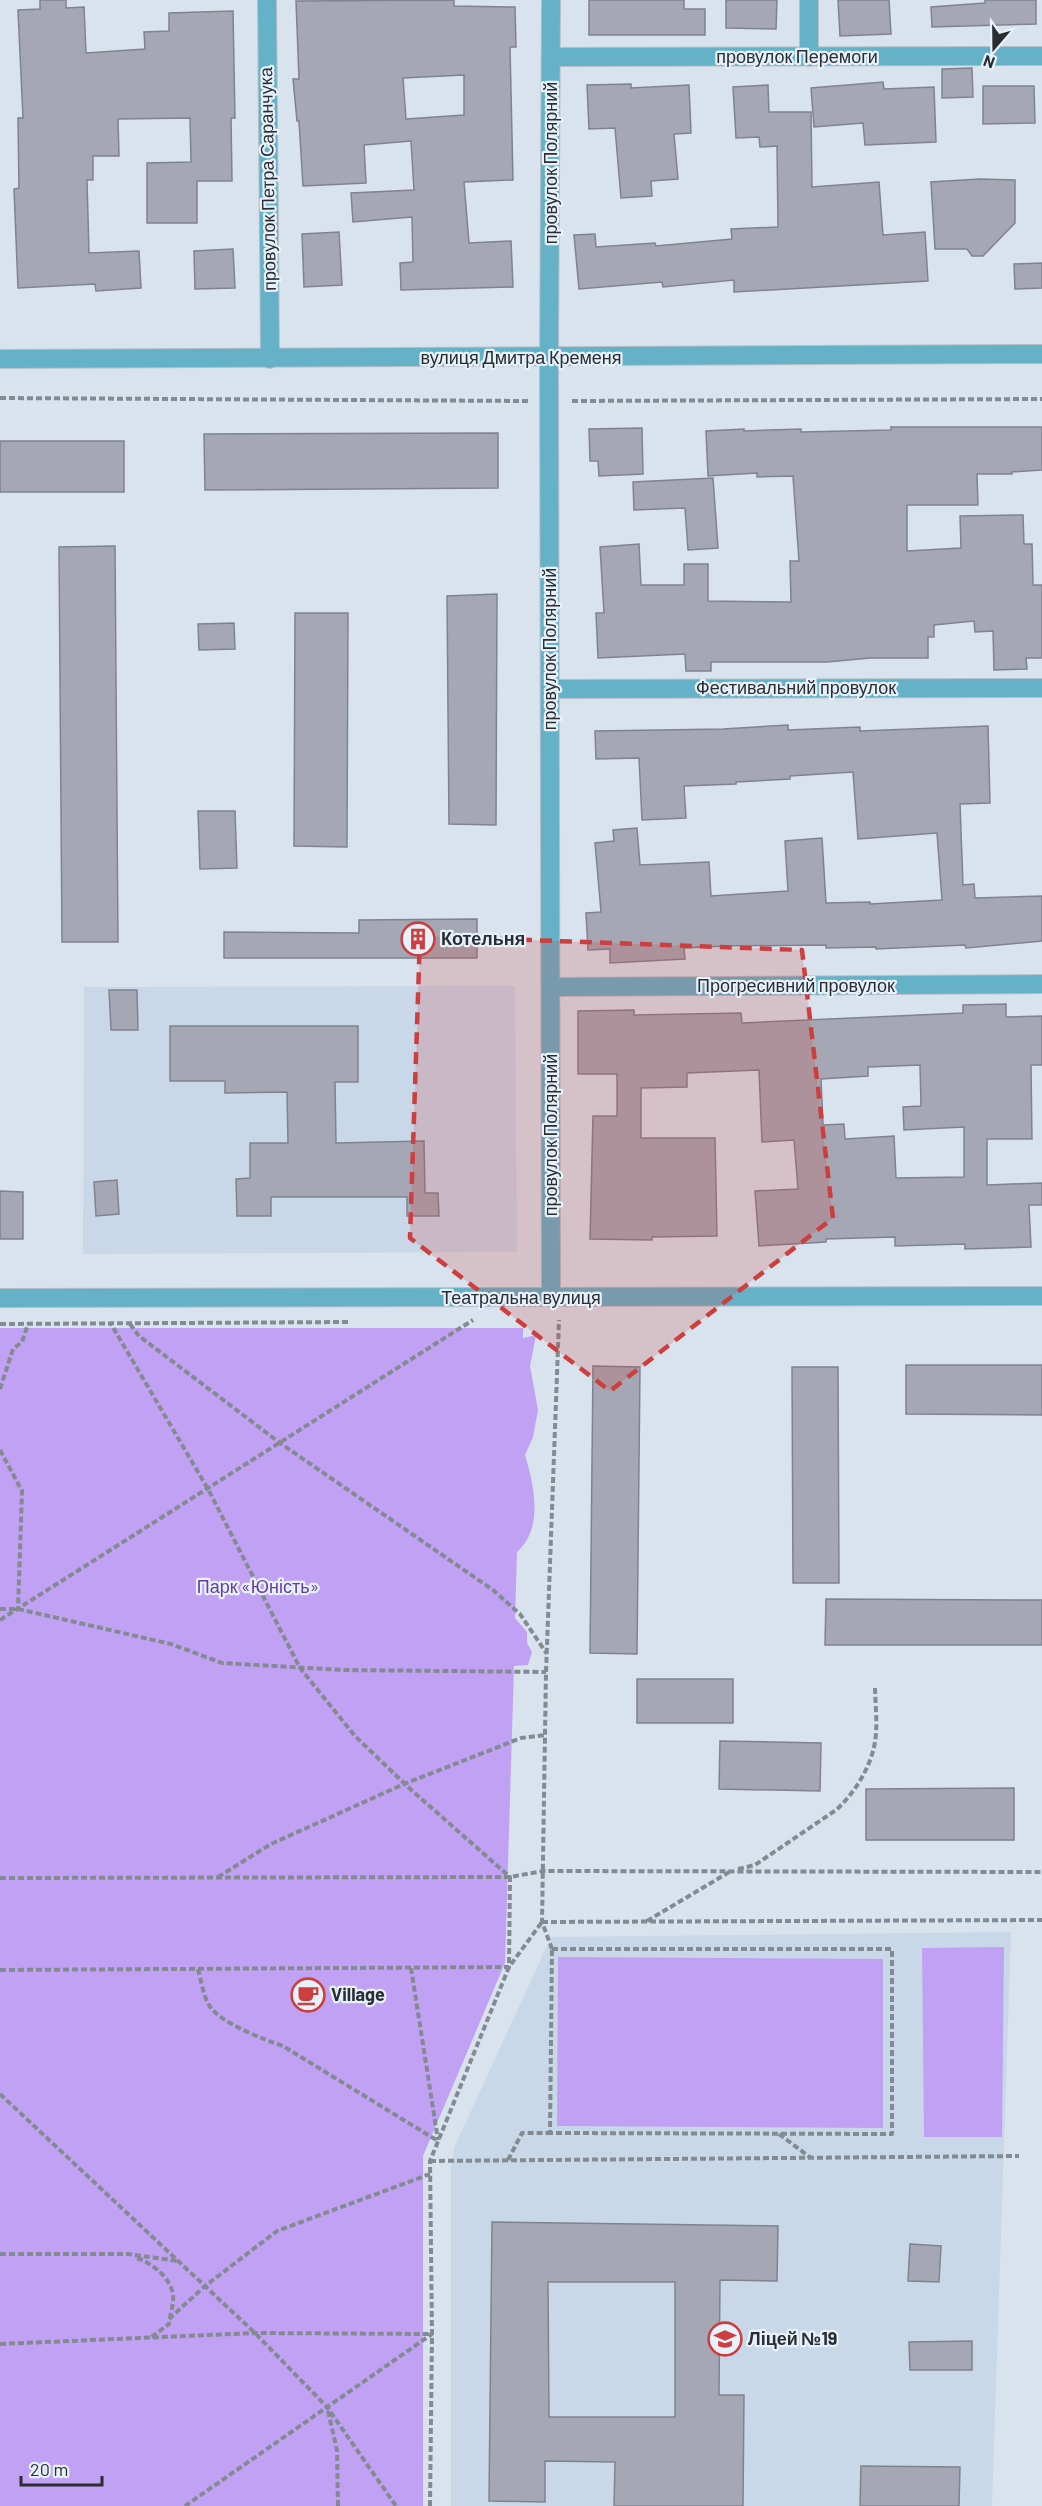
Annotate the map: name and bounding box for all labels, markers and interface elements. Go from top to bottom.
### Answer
north arrow [964,18,1024,78]
street label: провулок Перемоги [716,45,878,67]
text: N [980,52,997,73]
street label: провулок Петра Саранчука [254,66,280,291]
street label: провулок Полярний [539,82,561,244]
street label: вулиця Дмитра Кременя [420,346,622,368]
street label: провулок Полярний [538,568,560,730]
street label: Фестивальний провулок [696,676,896,698]
building icon: Котельня [400,921,436,957]
place label: Котельня [441,927,525,949]
street label: Прогресивний провулок [697,974,895,996]
street label: провулок Полярний [539,1054,561,1216]
street label: Театральна вулиця [441,1286,601,1308]
park label: Парк «Юність» [197,1575,319,1597]
cafe icon: Village [290,1977,326,2013]
place label: Village [331,1983,385,2005]
school or university icon: Ліцей №19 [707,2321,743,2357]
place label: Ліцей №19 [748,2327,837,2349]
scale bar [21,2449,102,2487]
text: 20 m [30,2458,68,2480]

